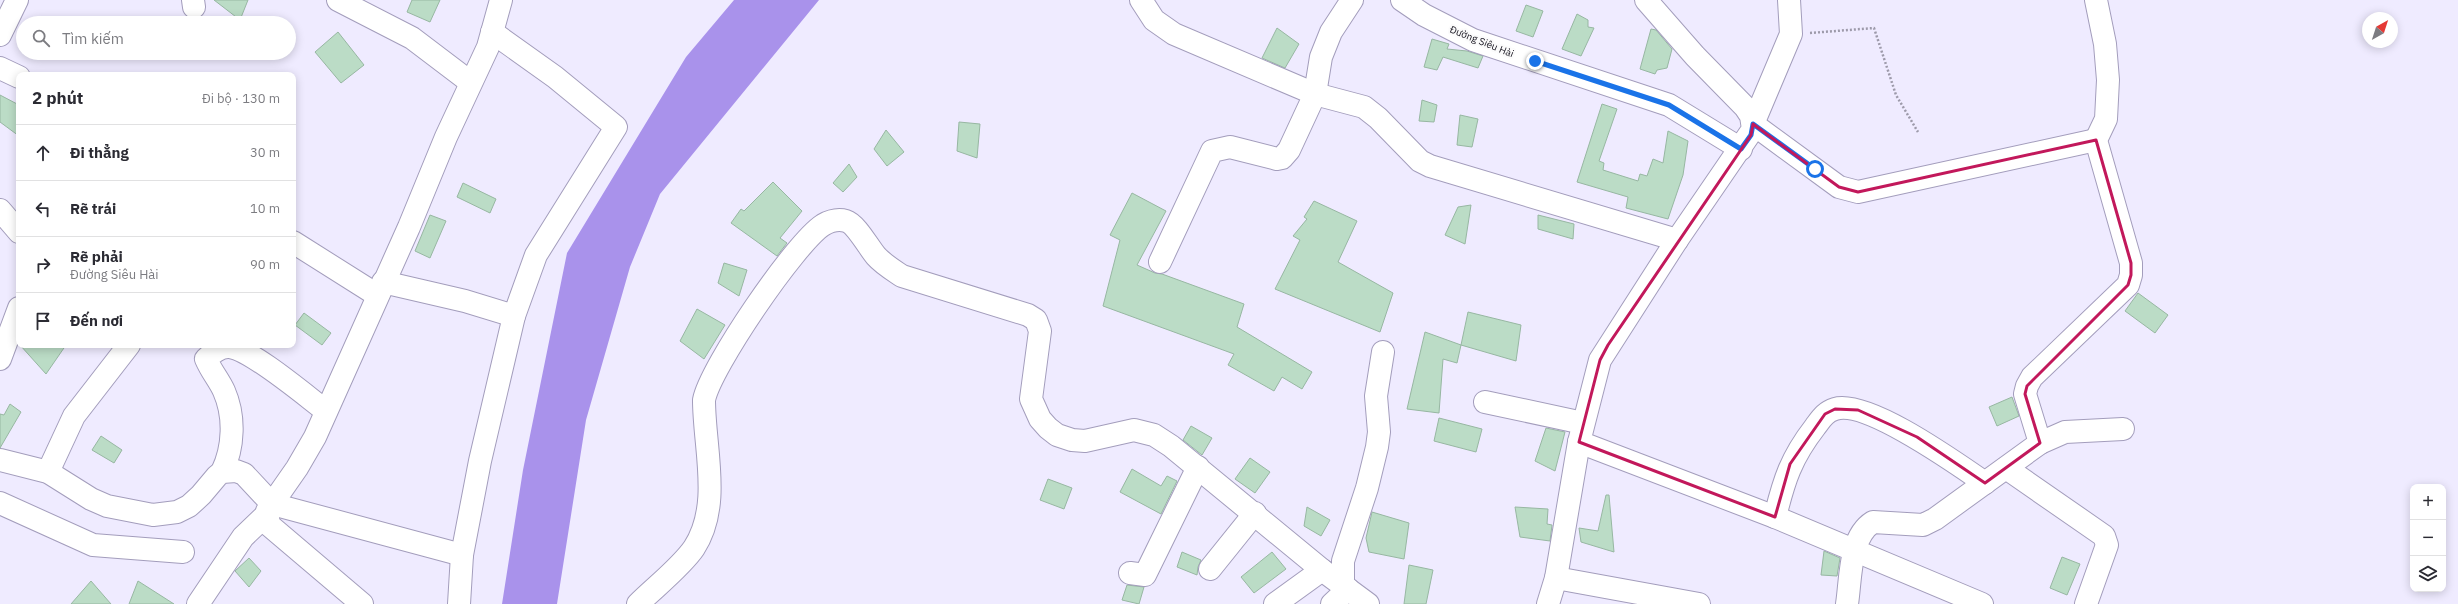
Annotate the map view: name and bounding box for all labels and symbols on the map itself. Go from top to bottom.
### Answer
north arrow [2362,12,2398,48]
street label: Đường Siêu Hài [1448,23,1516,60]
route end [1526,52,1544,70]
route start [1806,160,1824,178]

